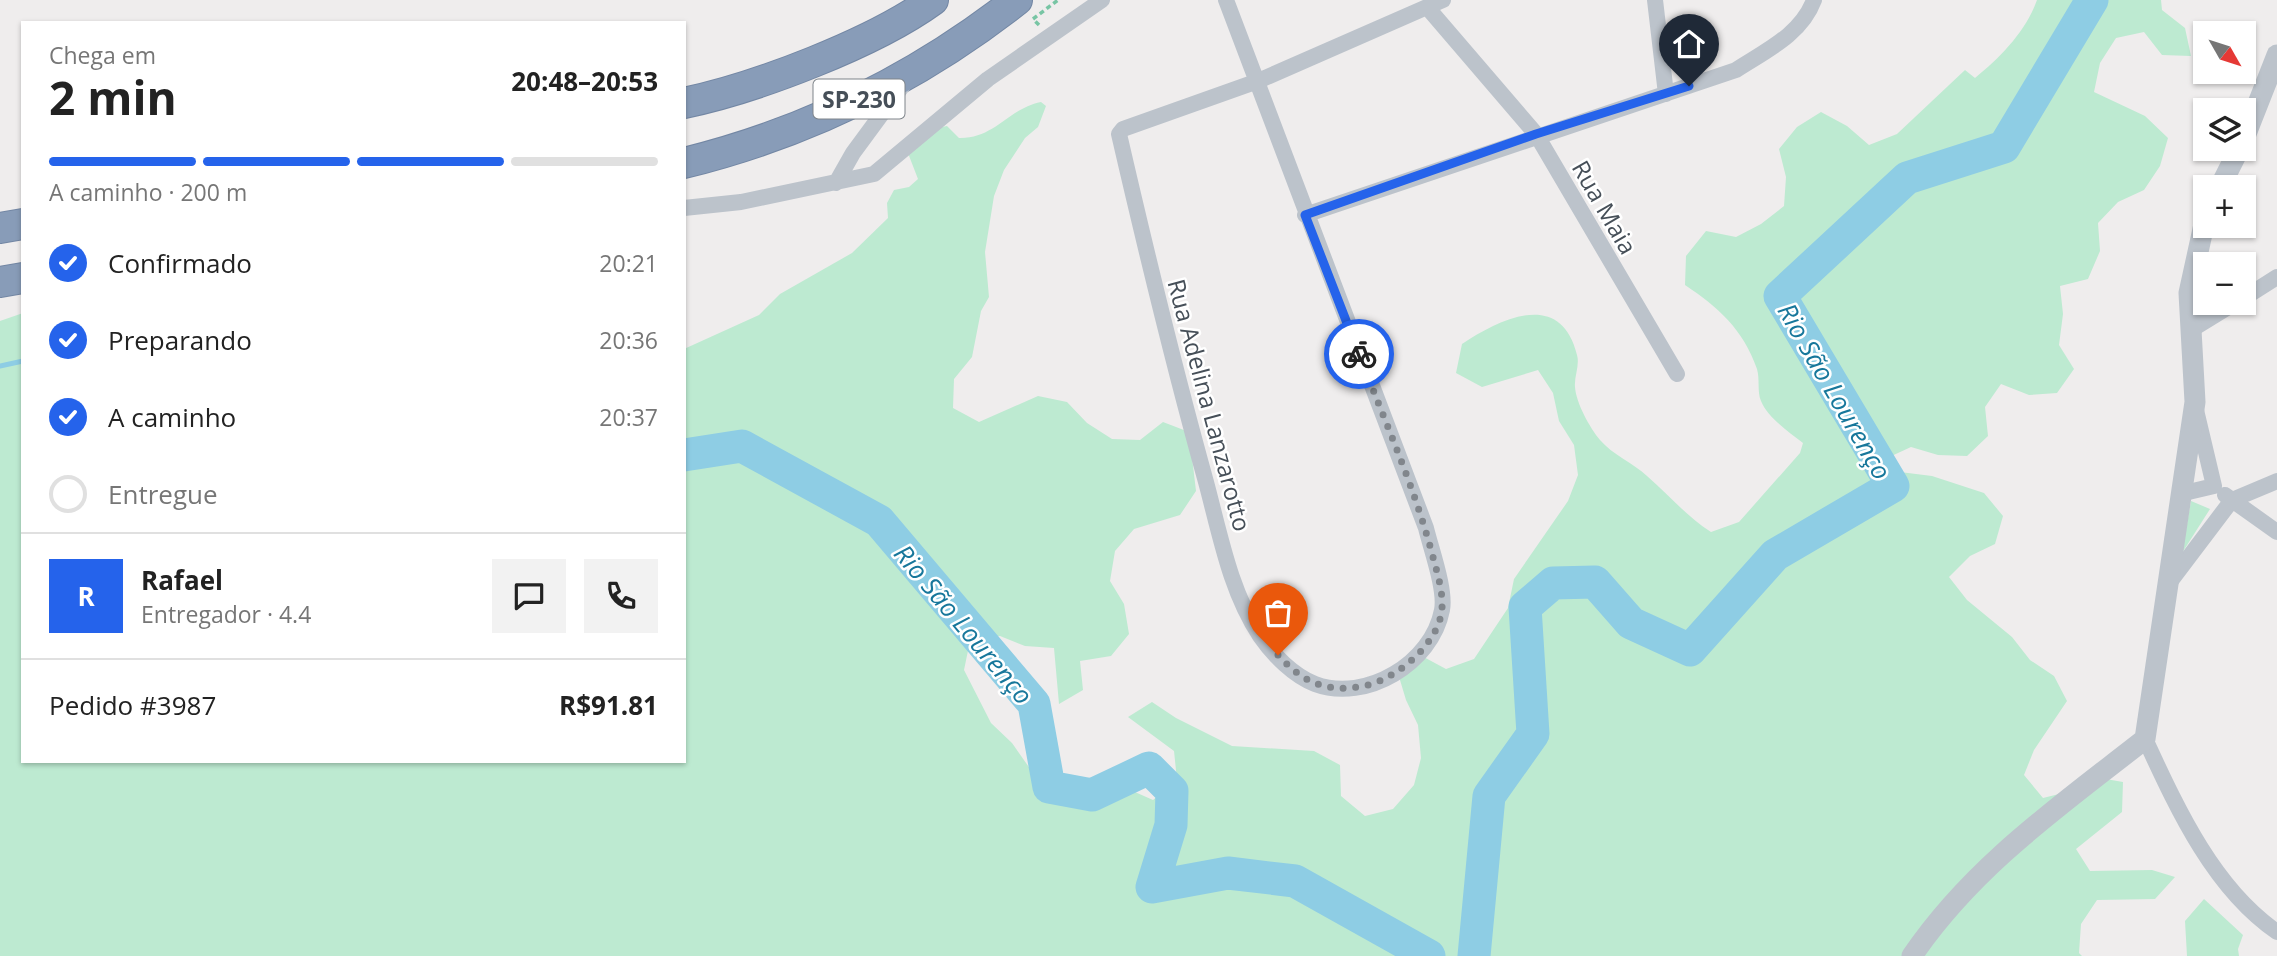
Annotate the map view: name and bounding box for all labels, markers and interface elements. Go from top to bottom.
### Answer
pin [1659,14,1719,86]
north arrow [2193,21,2256,84]
map controls [2193,21,2256,315]
icon: home [1670,25,1708,63]
text: Chega em [49,39,156,71]
text: 20:48–20:53 [511,63,658,99]
text: 2 min [49,66,177,128]
road number: SP-230 [814,80,904,118]
button: layers [2193,98,2256,161]
street label: Rua Maia [1565,154,1645,260]
button: + [2193,175,2256,238]
text: A caminho · 200 m [49,176,247,208]
icon: check [49,244,87,282]
text: Confirmado [108,245,252,281]
text: 20:21 [599,247,658,279]
button: − [2193,252,2256,315]
street label: Rua Adelina Lanzarotto [1160,275,1260,535]
water label: Rio São Lourenço [1770,296,1900,486]
courier [1324,319,1394,389]
icon: check [49,321,87,359]
text: Preparando [108,322,252,358]
text: 20:36 [599,324,658,356]
icon: bike [1340,335,1378,373]
icon: check [49,398,87,436]
text: A caminho [108,399,236,435]
text: 20:37 [599,401,658,433]
text: Entregue [108,476,218,512]
water label: Rio São Lourenço [886,536,1042,712]
button: chat [492,559,566,633]
button: phone [584,559,658,633]
text: Rafael [141,562,223,598]
text: R [77,578,95,614]
pin [1248,583,1308,655]
icon: bag [1259,594,1297,632]
text: Entregador · 4.4 [141,598,311,630]
text: Pedido #3987 [49,687,216,723]
text: R$91.81 [559,687,658,723]

